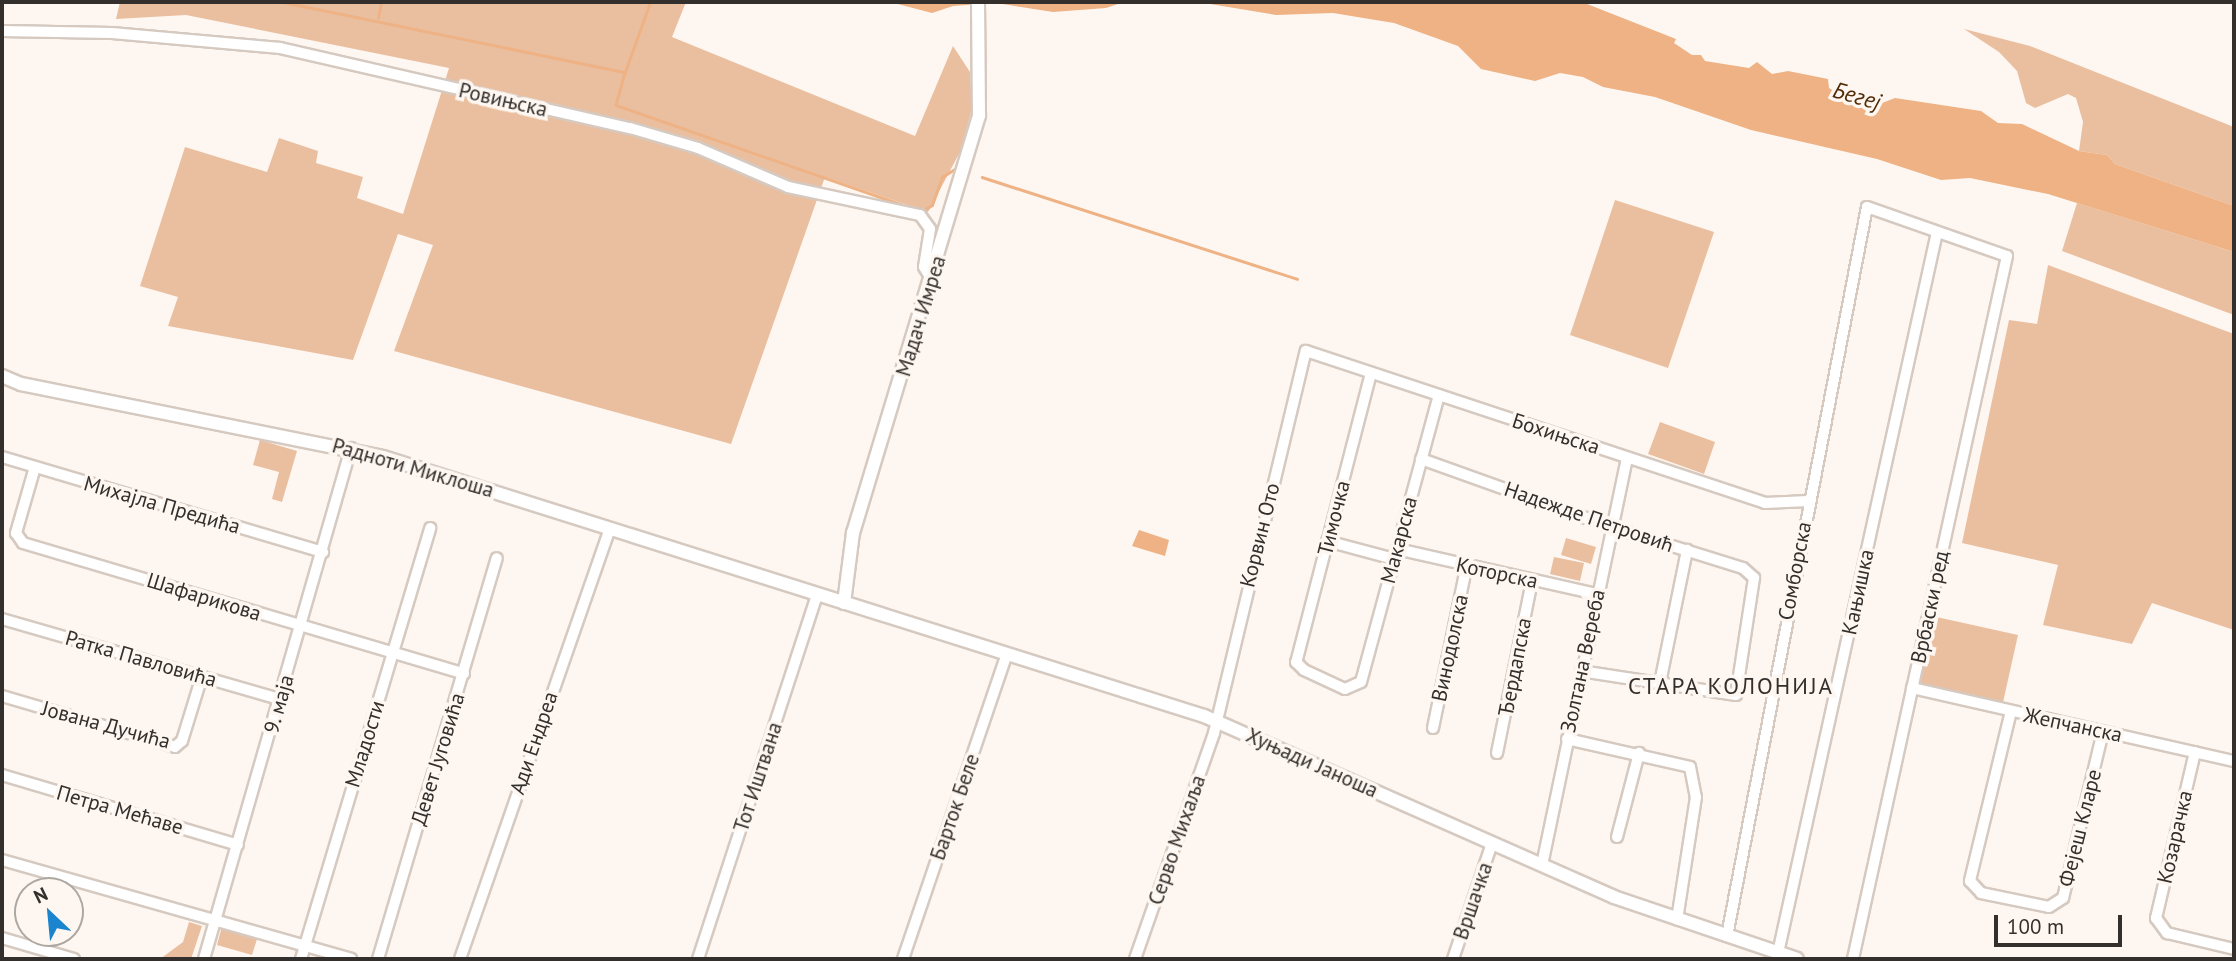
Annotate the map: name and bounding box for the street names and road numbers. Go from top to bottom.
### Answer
street label: Ровињска [456,78,550,122]
street label: Мадач Имреа [891,253,951,379]
street label: Бохињска [1509,408,1603,460]
street label: Радноти Миклоша [329,433,497,503]
street label: Михајла Предића [81,471,243,539]
street label: Надежде Петровић [1501,476,1677,558]
street label: Тимочка [1313,478,1355,558]
street label: Корвин Ото [1235,480,1285,590]
street label: Макарска [1375,494,1423,586]
street label: Сомборска [1773,520,1817,622]
street label: Кањишка [1837,547,1879,637]
street label: Врбаски ред [1906,548,1954,666]
street label: Которска [1454,552,1540,594]
street label: Шафарикова [144,568,264,626]
street label: Золтана Вереба [1556,587,1610,735]
street label: Винодолска [1426,592,1474,704]
street label: Ђердапска [1493,615,1537,719]
street label: Ратка Павловића [62,625,220,693]
street label: 9. маја [258,671,300,737]
street label: Ади Ендреа [505,688,563,798]
street label: Девет Југовића [406,689,470,829]
street label: Јована Дучића [39,696,173,754]
street label: Младости [340,698,390,790]
street label: Жепчанска [2021,702,2125,748]
street label: Тот Иштвана [728,719,788,835]
street label: Хуњади Јаноша [1242,723,1382,803]
street label: Барток Беле [925,750,985,864]
street label: Фејеш Кларе [2053,767,2107,889]
street label: Серво Михаља [1143,772,1211,908]
street label: Петра Мећаве [54,780,186,840]
street label: Козарачка [2152,788,2198,886]
street label: Вршачка [1448,859,1498,943]

